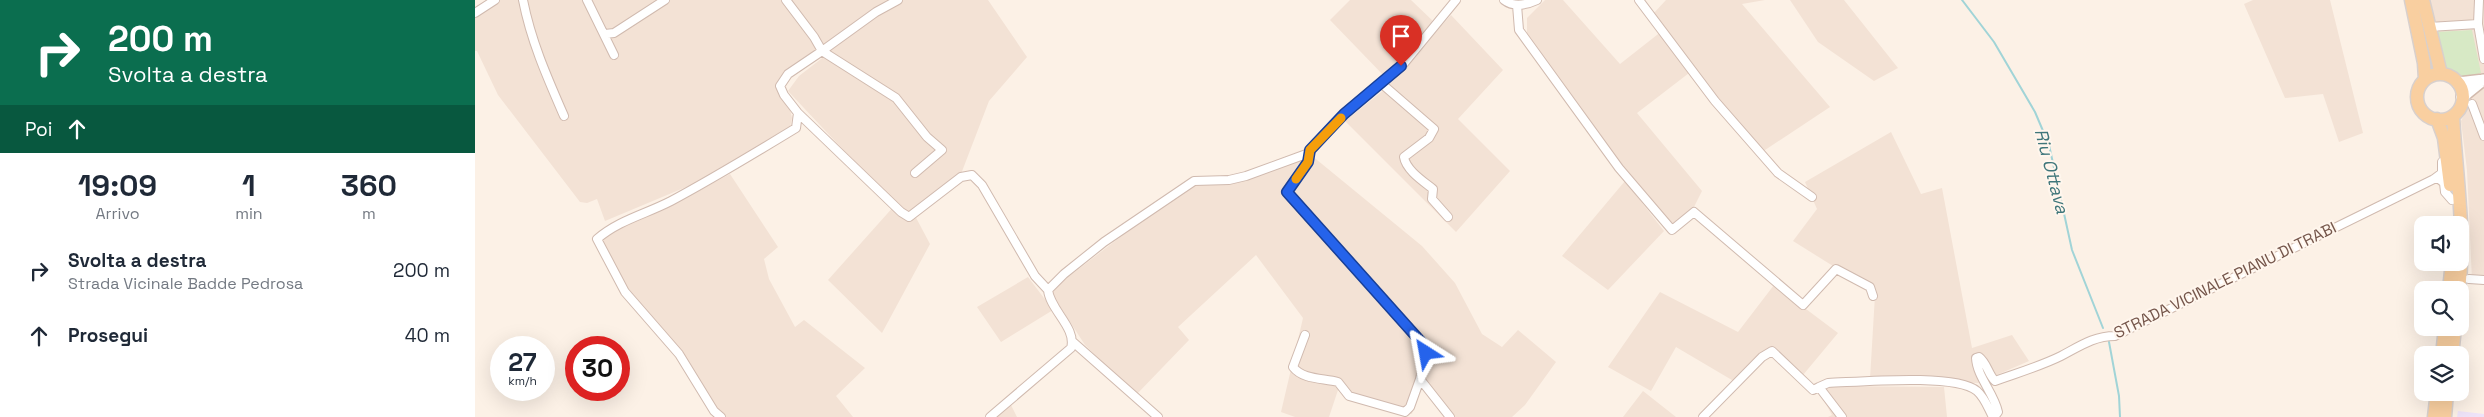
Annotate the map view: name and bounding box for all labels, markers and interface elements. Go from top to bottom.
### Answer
pin [1380,15,1422,66]
text: 200 m [108,17,213,61]
icon: right [25,20,90,85]
icon: arrive [1387,22,1415,50]
text: Svolta a destra [108,60,268,88]
icon: ahead [63,115,91,143]
text: Poi [25,117,53,142]
water label: Riu Ottava [2030,126,2075,217]
text: 19:09 [78,166,157,205]
text: 1 [242,166,256,205]
text: 360 [341,166,397,205]
text: Arrivo [95,203,140,224]
text: min [235,203,263,224]
text: m [362,203,376,224]
map controls [2414,216,2469,401]
button: sound [2414,216,2469,271]
street label: STRADA VICINALE PIANU DI TRABI [2110,217,2340,343]
text: Svolta a destra [68,248,206,273]
icon: right [25,257,53,285]
text: 200 m [393,258,450,283]
text: Strada Vicinale Badde Pedrosa [68,273,303,294]
button: search [2414,281,2469,336]
icon: ahead [25,322,53,350]
text: Prosegui [68,323,148,348]
text: 40 m [405,323,450,348]
position arrow [1399,326,1451,378]
speed limit sign: 30 [565,336,630,401]
text: 27 [508,346,537,378]
button: layers [2414,346,2469,401]
text: km/h [508,373,537,389]

